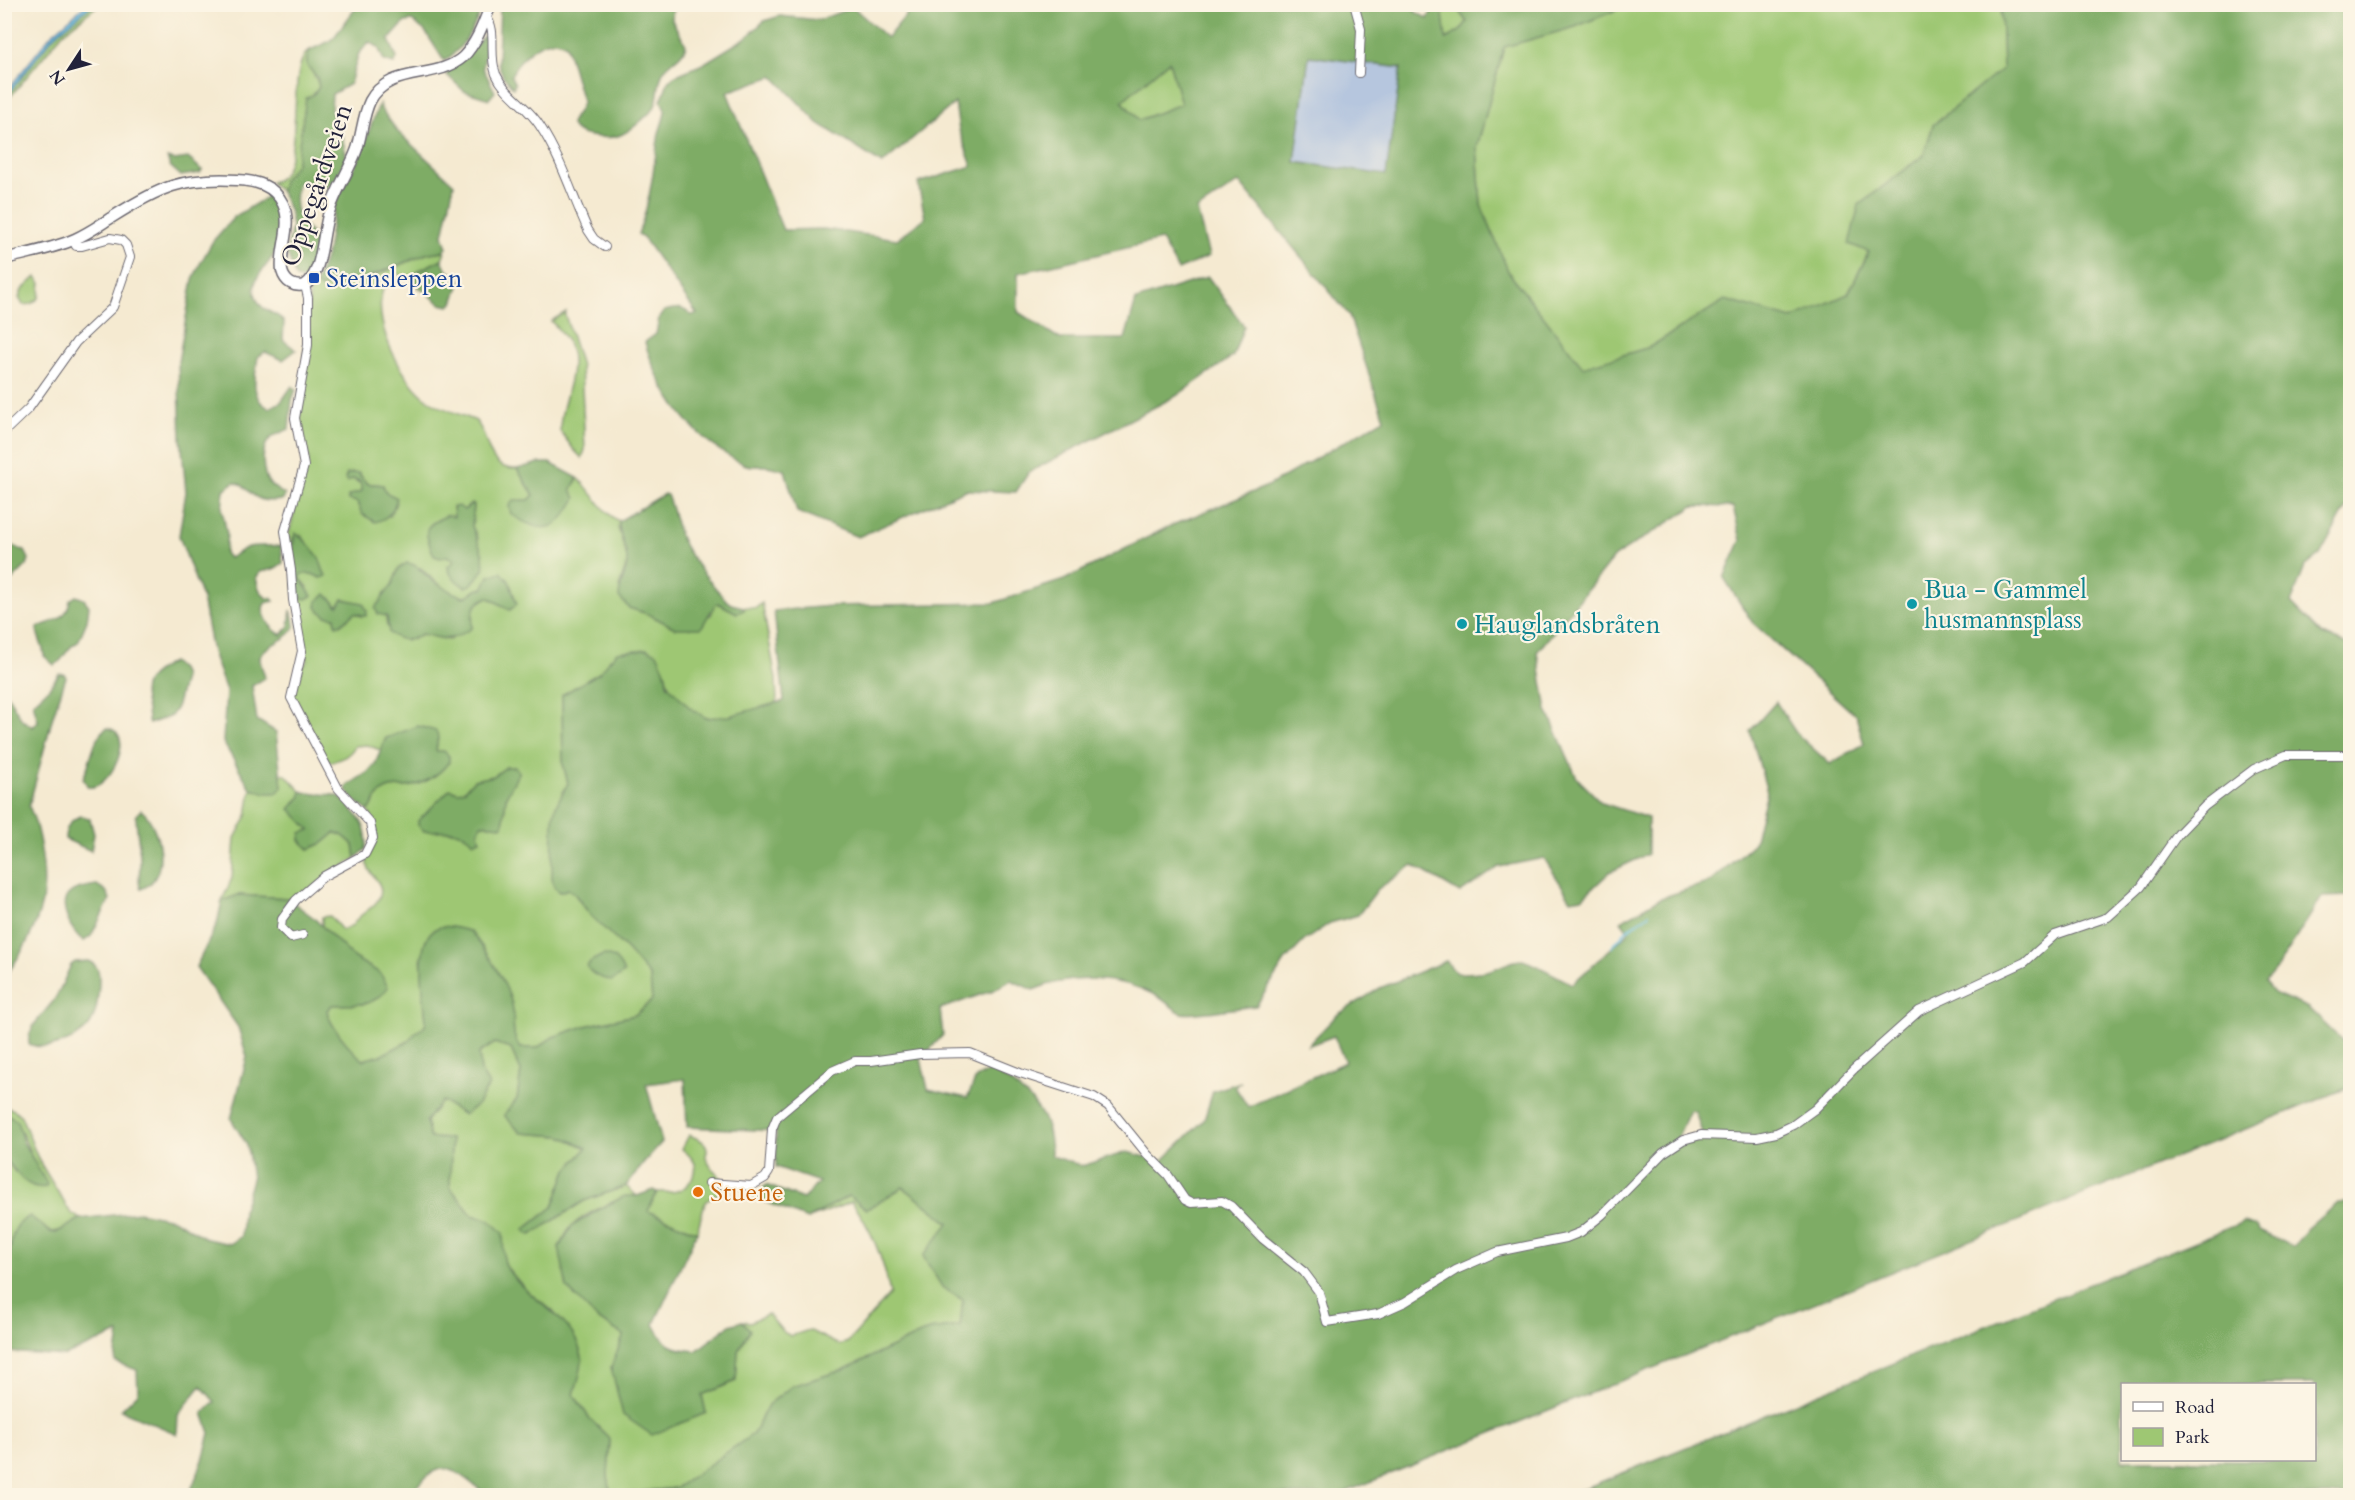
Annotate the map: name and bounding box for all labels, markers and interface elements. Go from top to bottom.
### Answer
north arrow [39,39,99,99]
text: N [45,65,71,89]
street label: Oppegårdveien [272,99,361,271]
place label: Steinsleppen [326,261,463,296]
marker: Steinsleppen [307,271,321,285]
place label: Bua - Gammel husmannsplass [1924,572,2087,637]
marker: Bua - Gammel husmannsplass [1905,597,1919,611]
place label: Hauglandsbråten [1474,607,1661,642]
marker: Hauglandsbråten [1455,617,1469,631]
place label: Stuene [710,1175,784,1210]
marker: Stuene [691,1185,705,1199]
legend [2121,1383,2316,1461]
text: Road [2175,1395,2215,1420]
text: Park [2175,1425,2210,1450]

